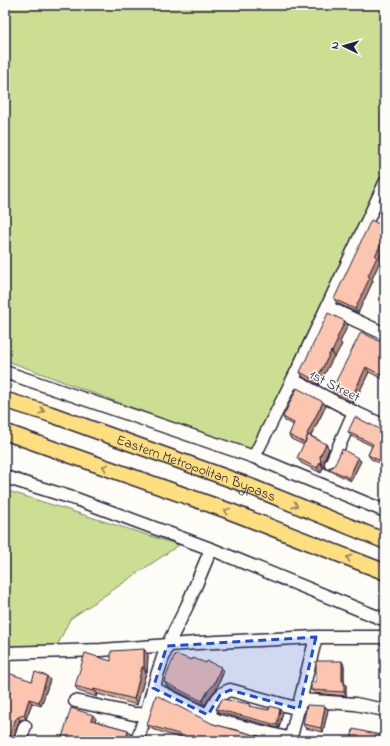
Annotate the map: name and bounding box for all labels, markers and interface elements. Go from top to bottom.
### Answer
north arrow [324,26,364,66]
text: N [327,41,343,50]
street label: 1st Street [305,364,364,408]
one-way arrow [39,406,46,415]
street label: Eastern Metropolitan Bypass [113,430,279,508]
one-way arrow [101,463,108,472]
one-way arrow [291,500,299,508]
one-way arrow [224,507,231,516]
one-way arrow [345,554,352,562]

